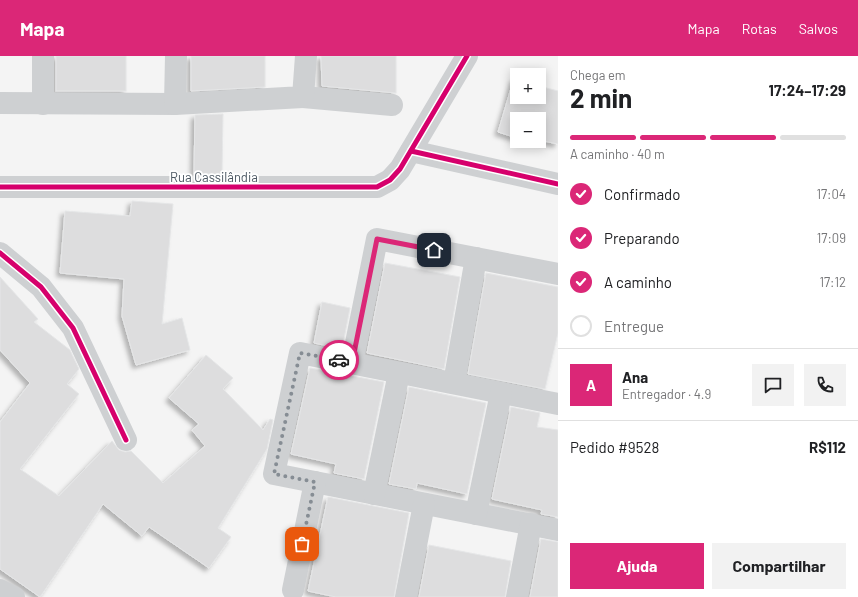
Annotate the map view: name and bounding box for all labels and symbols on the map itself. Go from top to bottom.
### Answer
street label: Rua Cassilândia [170,169,258,185]
pin [417,233,451,267]
courier [319,340,359,380]
pin [285,527,319,561]

